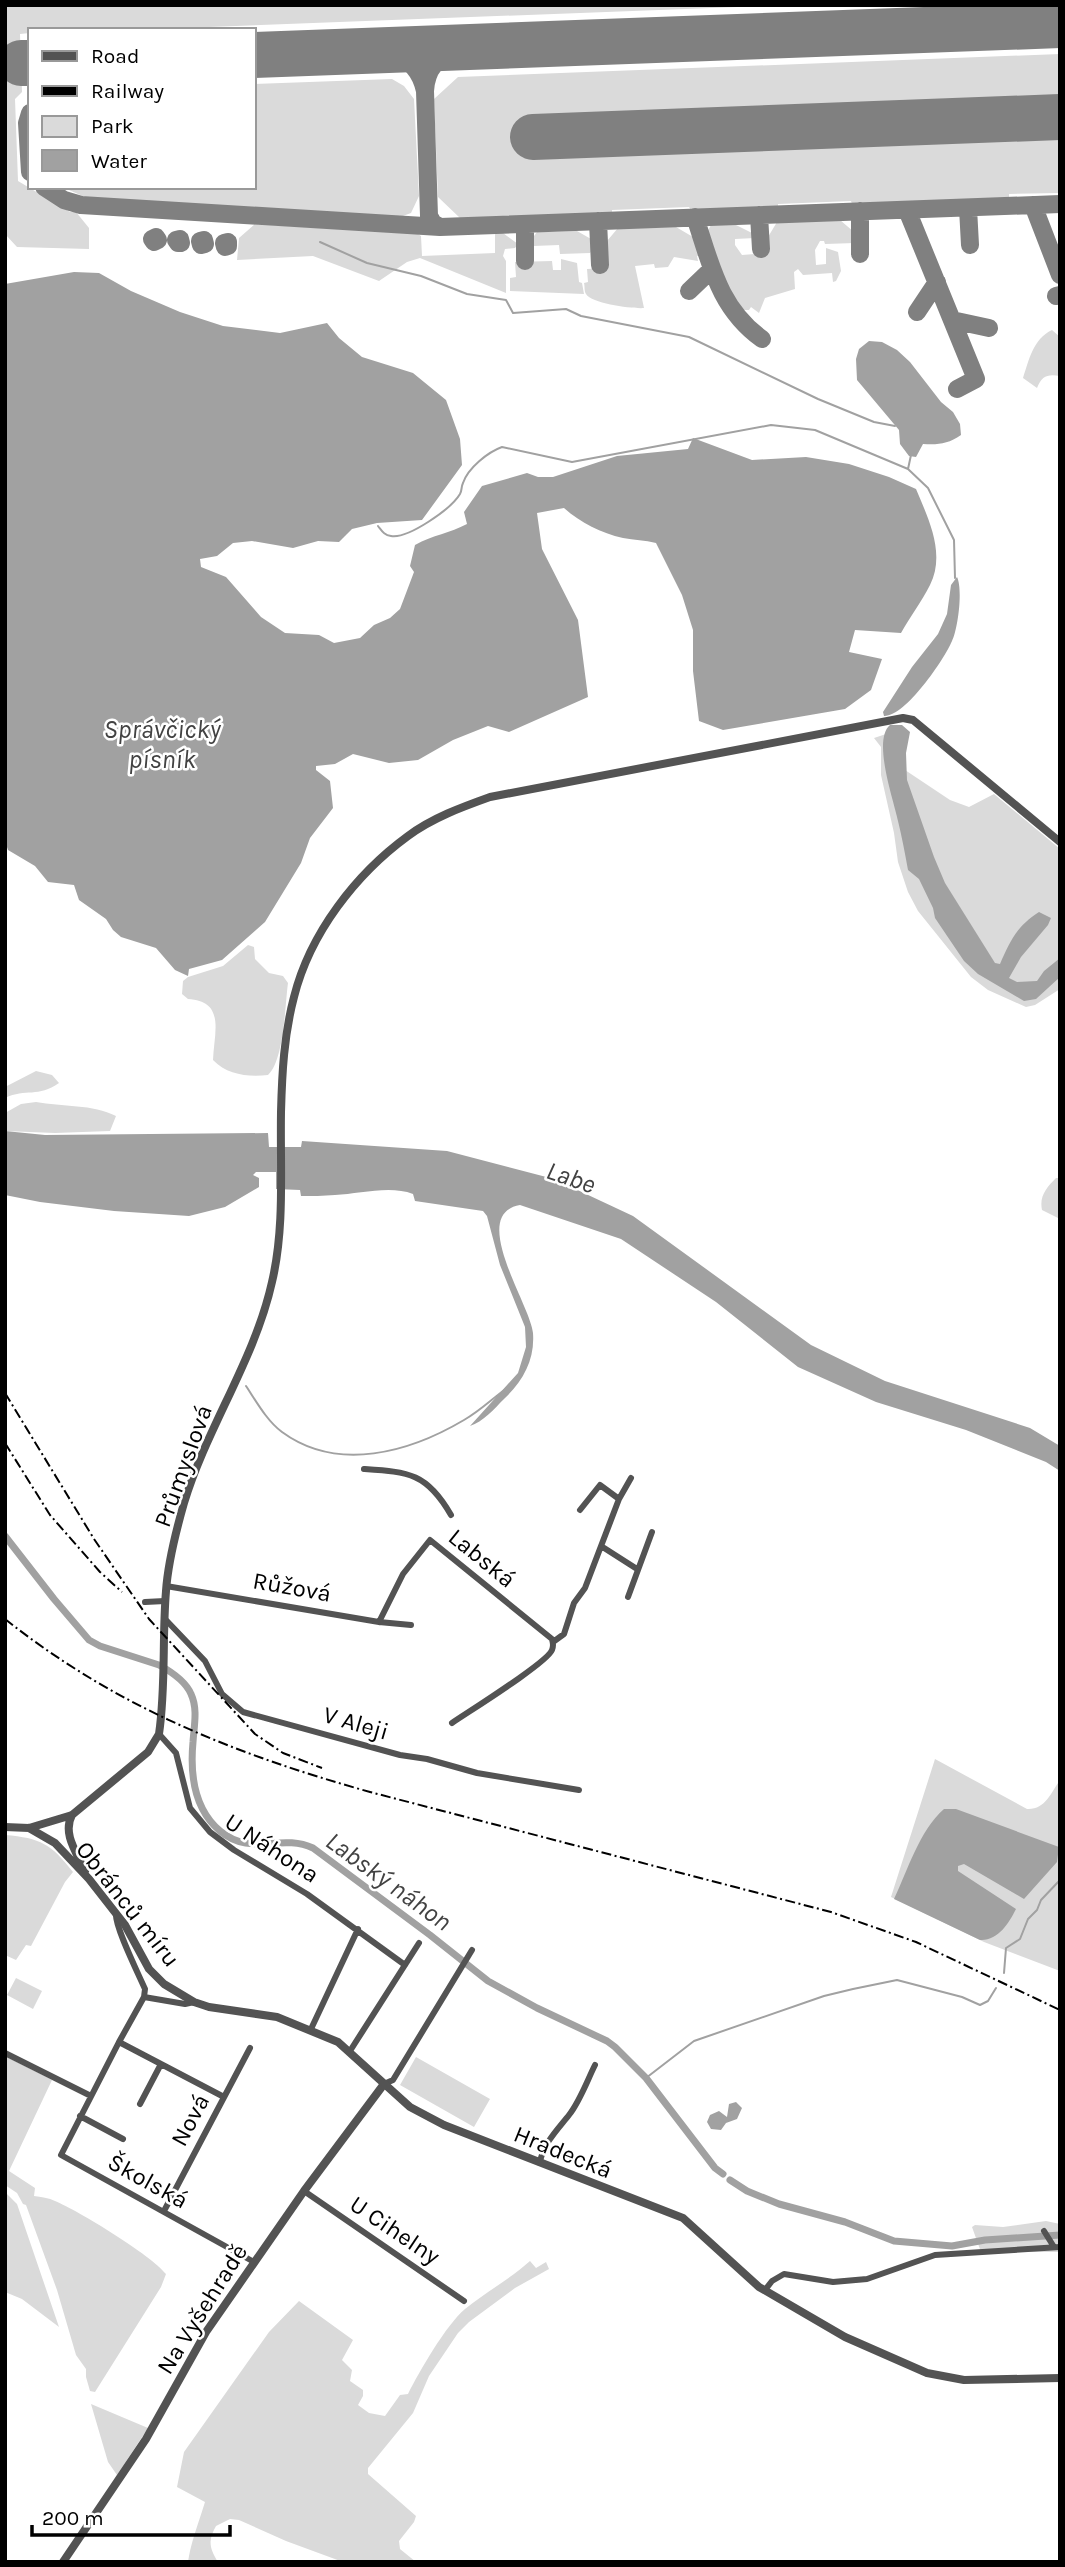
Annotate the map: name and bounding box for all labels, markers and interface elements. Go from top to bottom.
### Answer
legend [28,28,256,189]
text: Road [91,44,139,68]
text: Railway [91,79,164,103]
text: Park [91,114,134,138]
text: Water [91,149,147,173]
water label: Správčický písník [103,714,221,775]
water label: Labe [542,1155,599,1200]
street label: Průmyslová [148,1401,218,1531]
street label: Labská [443,1523,521,1593]
street label: Růžová [251,1566,333,1608]
street label: V Aleji [320,1700,392,1746]
street label: U Náhona [220,1807,324,1889]
water label: Labský náhon [320,1825,458,1937]
street label: Obránců míru [70,1836,186,1972]
street label: Nová [165,2089,215,2151]
street label: Hradecká [510,2120,616,2184]
street label: Školská [103,2147,193,2214]
street label: U Cihelny [345,2190,445,2270]
street label: Na Vyšehradě [151,2239,253,2379]
scale bar [32,2494,229,2538]
text: 200 m [42,2506,104,2530]

